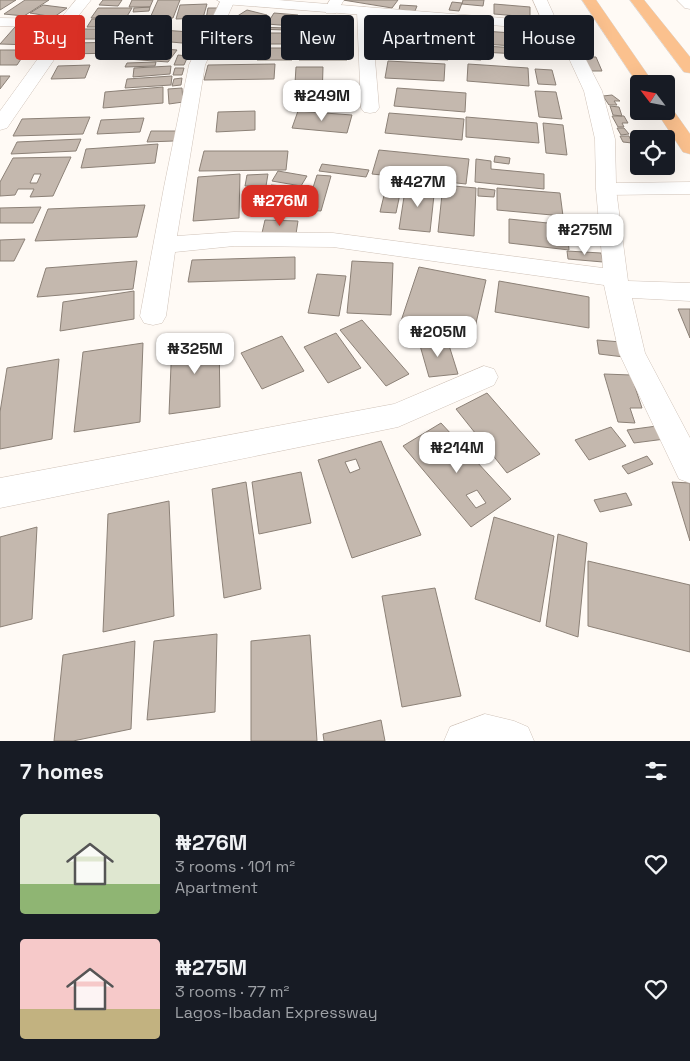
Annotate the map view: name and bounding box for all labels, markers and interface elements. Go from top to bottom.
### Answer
chip: Buy [15,15,85,60]
chip: Rent [95,15,172,60]
chip: Filters [182,15,271,60]
chip: New [281,15,354,60]
chip: Apartment [364,15,494,60]
chip: House [504,15,594,60]
north arrow [630,75,675,120]
map controls [630,75,675,175]
pin: ₦249M [287,80,357,122]
text: ₦249M [294,85,350,106]
button: locate [630,130,675,175]
pin: ₦427M [383,166,453,208]
text: ₦427M [390,171,446,192]
pin: ₦276M [245,184,315,227]
text: ₦276M [252,190,308,211]
pin: ₦275M [550,214,620,256]
text: ₦275M [558,219,612,240]
pin: ₦205M [403,316,473,358]
text: ₦205M [410,321,466,342]
pin: ₦325M [160,332,230,375]
text: ₦325M [167,338,223,359]
pin: ₦214M [422,432,492,474]
text: ₦214M [430,437,484,458]
icon: filters [642,757,670,785]
text: 7 homes [20,758,104,785]
text: ₦276M [175,829,247,856]
icon: home [60,834,120,894]
icon: heart [642,850,670,878]
text: 3 rooms · 101 m² [175,856,295,877]
text: Apartment [175,877,258,898]
text: ₦275M [175,954,247,981]
icon: home [60,959,120,1019]
icon: heart [642,975,670,1003]
text: 3 rooms · 77 m² [175,981,289,1002]
text: Lagos-Ibadan Expressway [175,1002,377,1023]

